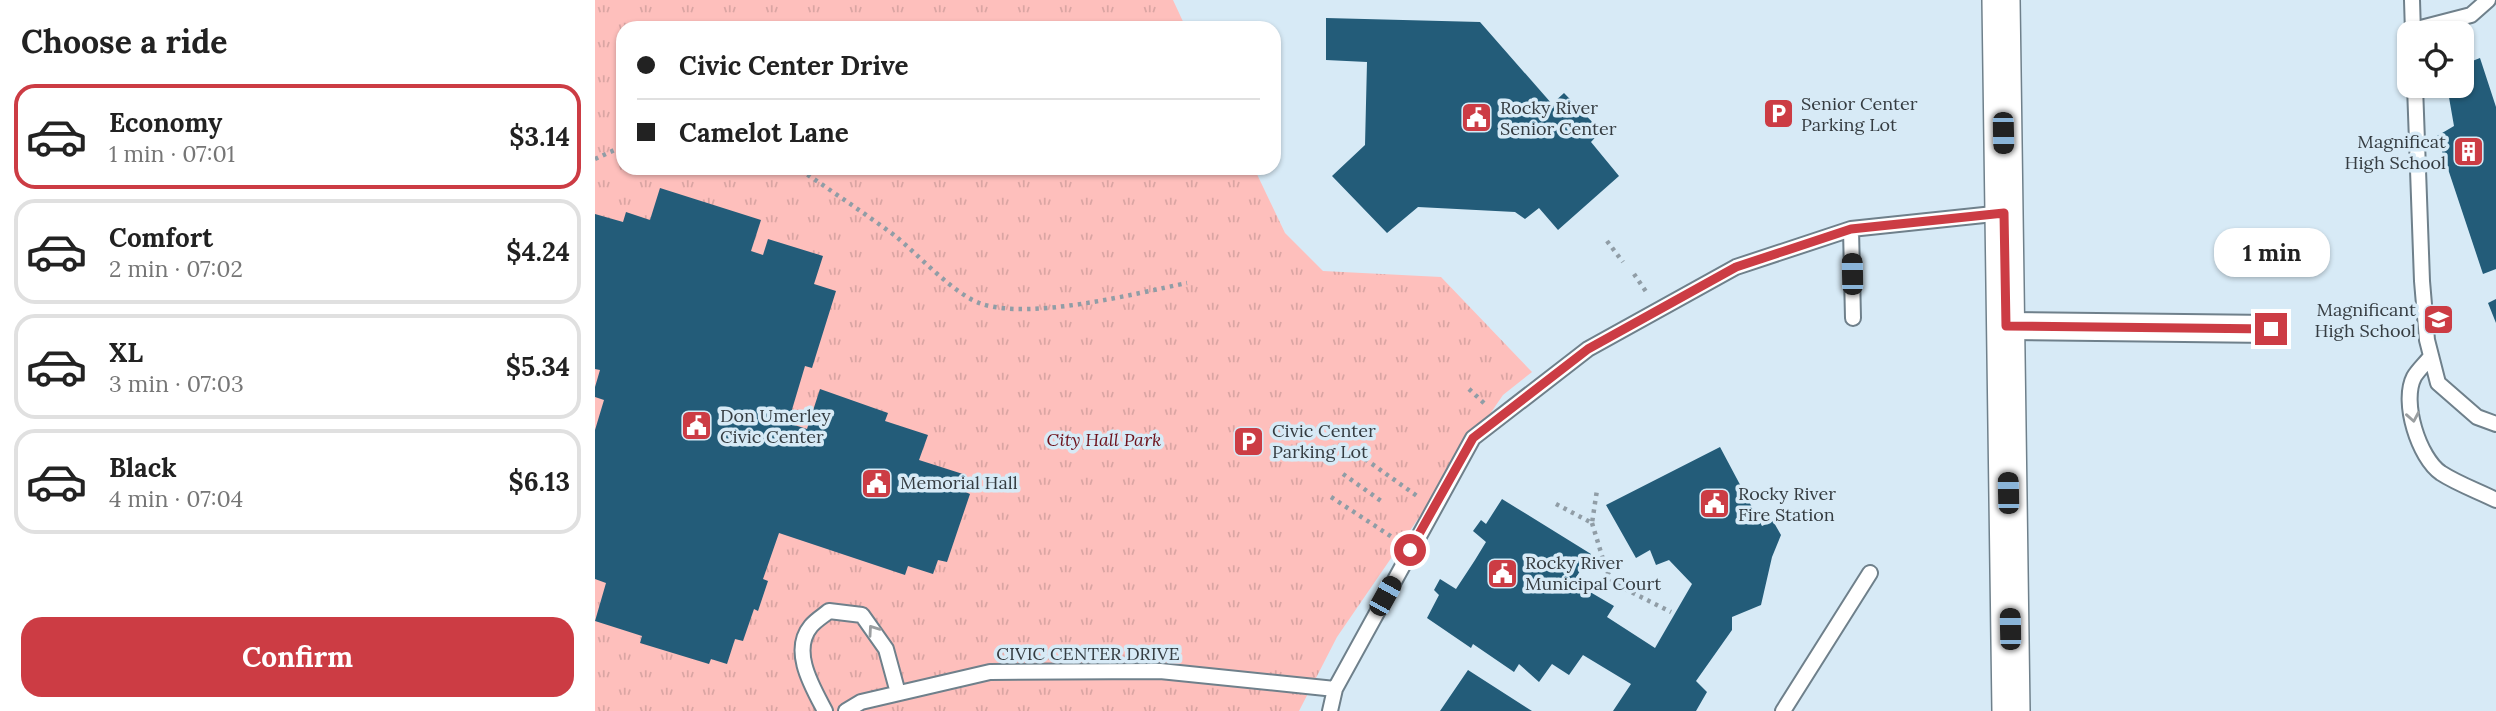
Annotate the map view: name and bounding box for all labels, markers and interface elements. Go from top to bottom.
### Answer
text: Choose a ride [21,21,228,62]
map controls [2397,21,2474,98]
button: locate [2397,21,2474,98]
text: Civic Center Drive [679,49,908,82]
place label: Senior Center Parking Lot [1801,92,1918,136]
place label: Rocky River Senior Center [1500,96,1617,140]
parking icon: Senior Center Parking Lot [1761,97,1795,131]
public building icon: Rocky River Senior Center [1460,101,1494,135]
icon: car [25,105,88,168]
text: Economy [109,106,222,139]
car [1993,112,2014,154]
text: Camelot Lane [679,116,849,149]
text: $3.14 [509,120,570,153]
place label: Magnificat High School [2345,130,2446,174]
building icon: Magnificat High School [2452,135,2486,169]
text: 1 min · 07:01 [109,139,235,168]
icon: car [25,220,88,283]
text: Comfort [109,221,213,254]
callout: 1 min [2213,228,2329,276]
text: $4.24 [506,235,570,268]
text: 1 min [2243,238,2301,267]
car [1842,253,1863,295]
text: 2 min · 07:02 [109,254,243,283]
place label: Magnificant High School [2315,298,2416,342]
school or university icon: Magnificant High School [2422,303,2456,337]
route end [2255,313,2287,345]
icon: car [25,335,88,398]
text: XL [109,336,143,369]
text: $5.34 [506,350,570,383]
text: 3 min · 07:03 [109,369,244,398]
place label: Don Umerley Civic Center [720,404,831,448]
public building icon: Don Umerley Civic Center [680,409,714,443]
one-way arrow [2404,411,2419,423]
place label: Civic Center Parking Lot [1272,419,1376,463]
parking icon: Civic Center Parking Lot [1232,424,1266,458]
park label: City Hall Park [1047,428,1161,451]
icon: car [25,450,88,513]
text: Black [109,451,177,484]
text: $6.13 [509,465,570,498]
public building icon: Memorial Hall [860,466,894,500]
place label: Memorial Hall [900,471,1018,494]
car [1998,472,2019,514]
place label: Rocky River Fire Station [1738,482,1836,526]
text: 4 min · 07:04 [109,484,243,513]
public building icon: Rocky River Fire Station [1698,487,1732,521]
route start [1394,534,1426,566]
place label: Rocky River Municipal Court [1525,551,1661,595]
public building icon: Rocky River Municipal Court [1485,556,1519,590]
car [1366,573,1405,619]
car [2000,608,2021,650]
button: Confirm [21,617,574,697]
one-way arrow [869,625,881,638]
street label: CIVIC CENTER DRIVE [996,642,1180,665]

